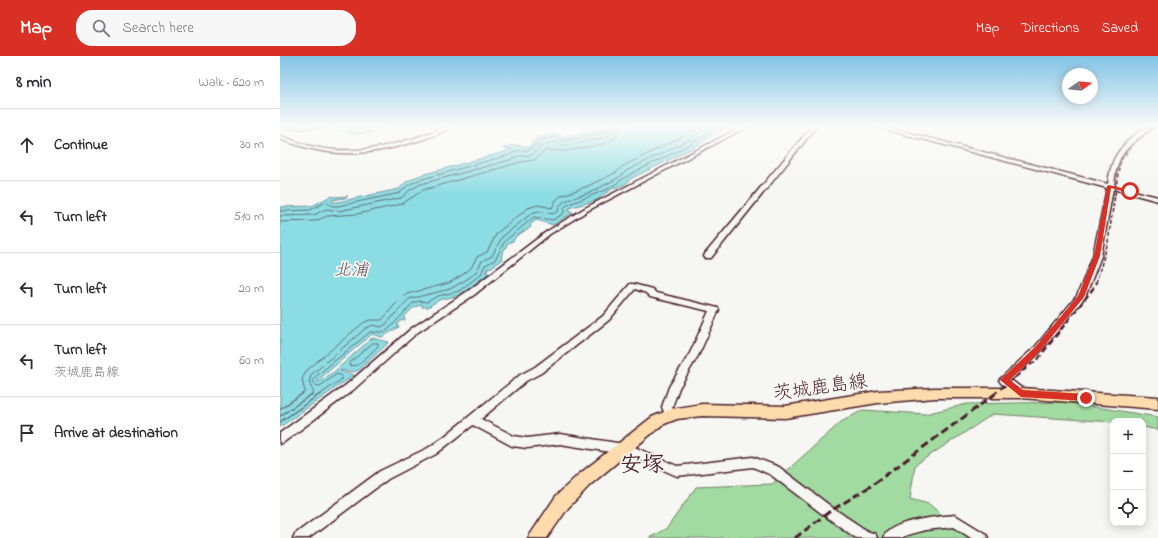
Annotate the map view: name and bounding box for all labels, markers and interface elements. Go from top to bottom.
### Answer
search box [76,10,356,46]
text: Map [20,15,52,42]
icon: search [90,17,112,39]
text: Search here [122,17,194,39]
text: Map [976,18,999,39]
text: Directions [1021,18,1079,39]
text: Saved [1101,18,1138,39]
north arrow [1062,68,1098,104]
text: 8 min [16,70,51,95]
text: Walk · 620 m [199,73,264,92]
icon: ahead [16,134,38,156]
text: Continue [54,134,108,156]
text: 30 m [240,135,264,154]
route start [1121,182,1139,200]
icon: left [16,206,38,228]
text: Turn left [54,206,107,228]
text: 510 m [233,207,264,226]
water label: 北浦 [334,258,370,283]
icon: left [16,278,38,300]
text: Turn left [54,278,107,300]
text: 20 m [239,279,264,298]
text: Turn left [54,339,107,361]
icon: left [16,350,38,372]
text: 60 m [239,351,264,370]
text: 茨城鹿島線 [54,363,119,382]
street label: 茨城鹿島線 [771,368,869,408]
route end [1077,389,1095,407]
map controls [1110,418,1146,526]
button: + [1110,418,1146,454]
icon: arrive [16,422,38,444]
text: Arrive at destination [54,422,178,444]
district label: 安塚 [620,450,664,482]
button: − [1110,454,1146,490]
button: locate [1110,490,1146,526]

